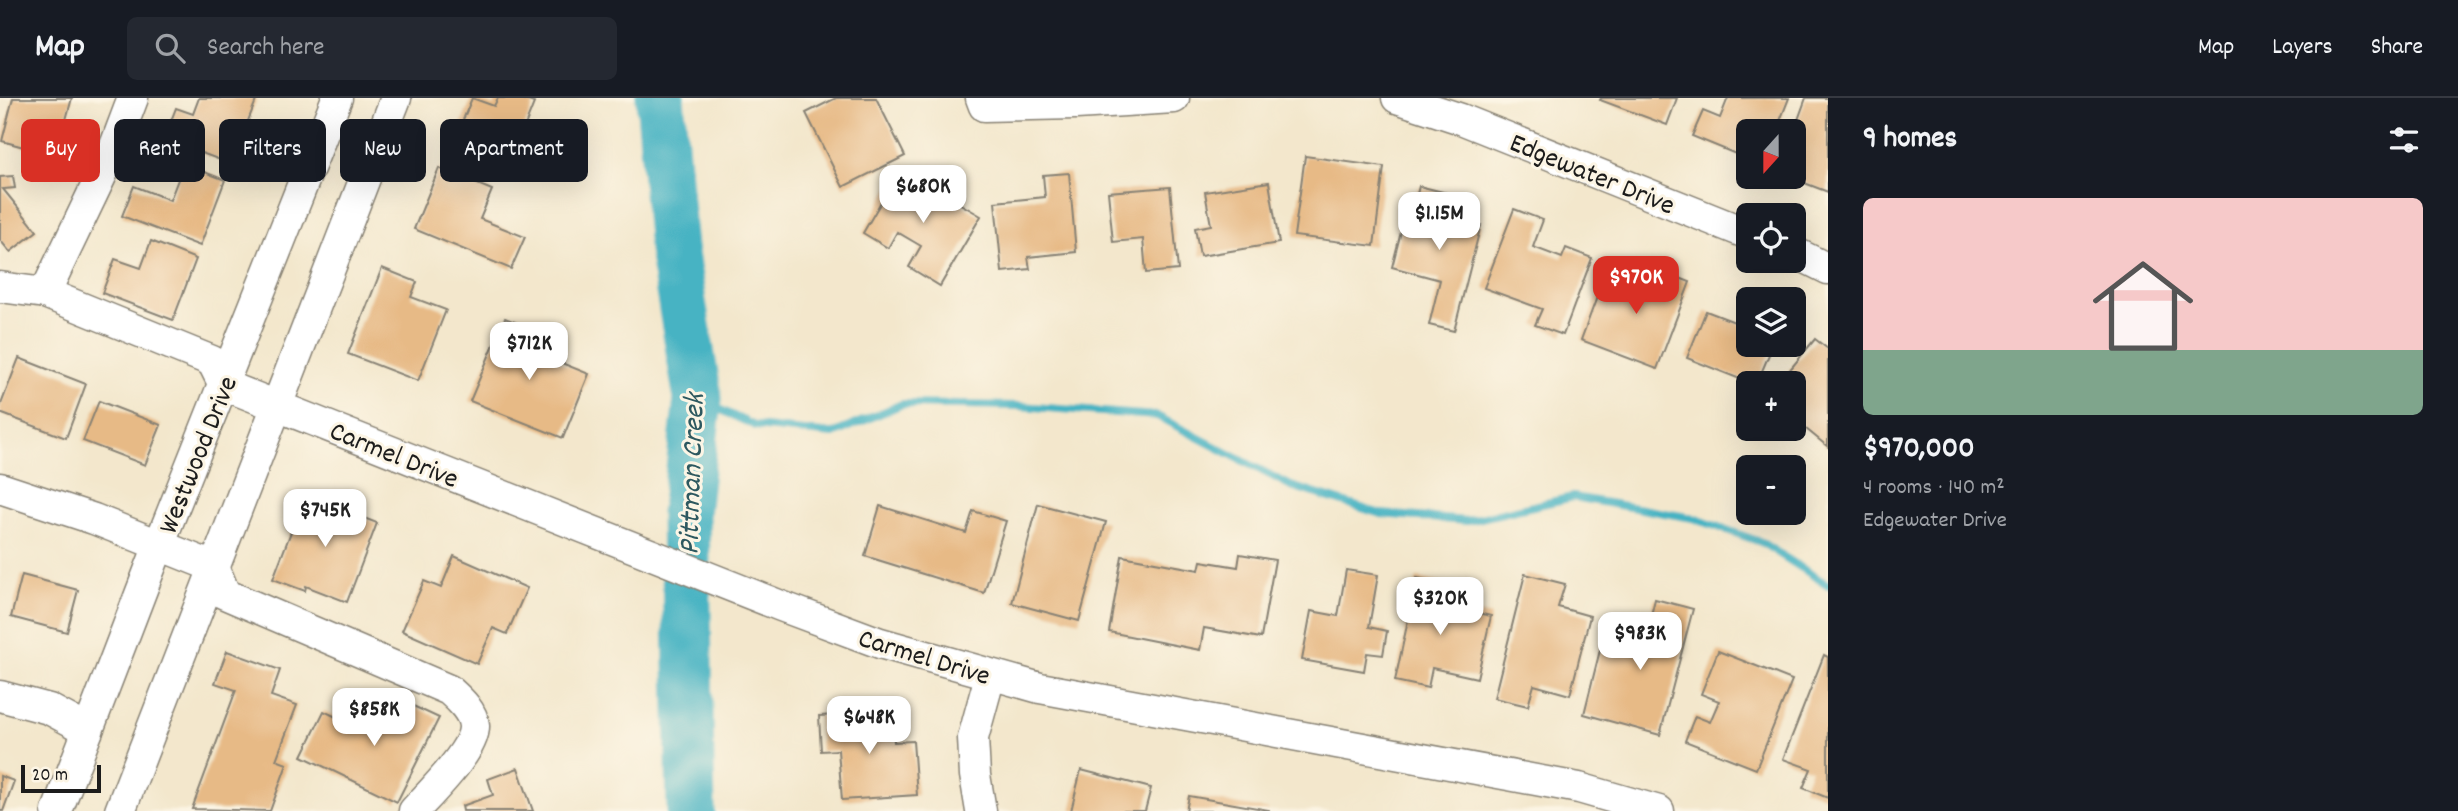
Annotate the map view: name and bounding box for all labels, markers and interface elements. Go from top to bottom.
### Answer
search box [127,17,617,80]
text: Map [35,25,85,72]
icon: search [151,29,189,67]
text: Search here [207,30,325,67]
text: Map [2198,31,2234,65]
text: Layers [2272,31,2333,65]
text: Share [2371,31,2423,65]
chip: Buy [21,119,100,182]
chip: Rent [114,119,205,182]
chip: Filters [219,119,326,182]
chip: New [340,119,426,182]
chip: Apartment [440,119,588,182]
north arrow [1736,119,1806,189]
map controls [1736,119,1806,525]
text: 9 homes [1863,119,1957,162]
icon: filters [2385,121,2423,159]
street label: Edgewater Drive [1502,125,1680,228]
pin: $680K [874,166,972,225]
text: $680K [895,171,951,204]
pin: $1.15M [1382,192,1496,252]
text: $1.15M [1414,198,1464,231]
button: locate [1736,203,1806,273]
icon: home [2080,243,2206,369]
pin: $970K [1587,256,1685,316]
text: $970K [1609,262,1663,295]
button: layers [1736,287,1806,357]
pin: $712K [480,322,578,382]
text: $712K [506,328,552,361]
street label: Westwood Drive [151,371,250,541]
button: + [1736,371,1806,441]
water label: Pittman Creek [670,390,719,556]
street label: Carmel Drive [323,414,464,502]
text: $970,000 [1863,429,1975,472]
button: − [1736,455,1806,525]
text: 4 rooms · 140 m² [1863,472,2005,505]
pin: $745K [276,490,374,549]
text: $745K [299,495,351,528]
text: Edgewater Drive [1863,505,2007,538]
pin: $320K [1391,578,1489,637]
text: $320K [1412,583,1468,616]
pin: $983K [1591,612,1689,672]
text: $983K [1614,618,1666,651]
street label: Carmel Drive [853,621,994,699]
pin: $858K [325,688,423,748]
text: $858K [348,694,400,727]
pin: $648K [820,696,918,756]
text: $648K [843,702,895,735]
scale bar [21,762,102,794]
text: 20 m [32,763,68,790]

